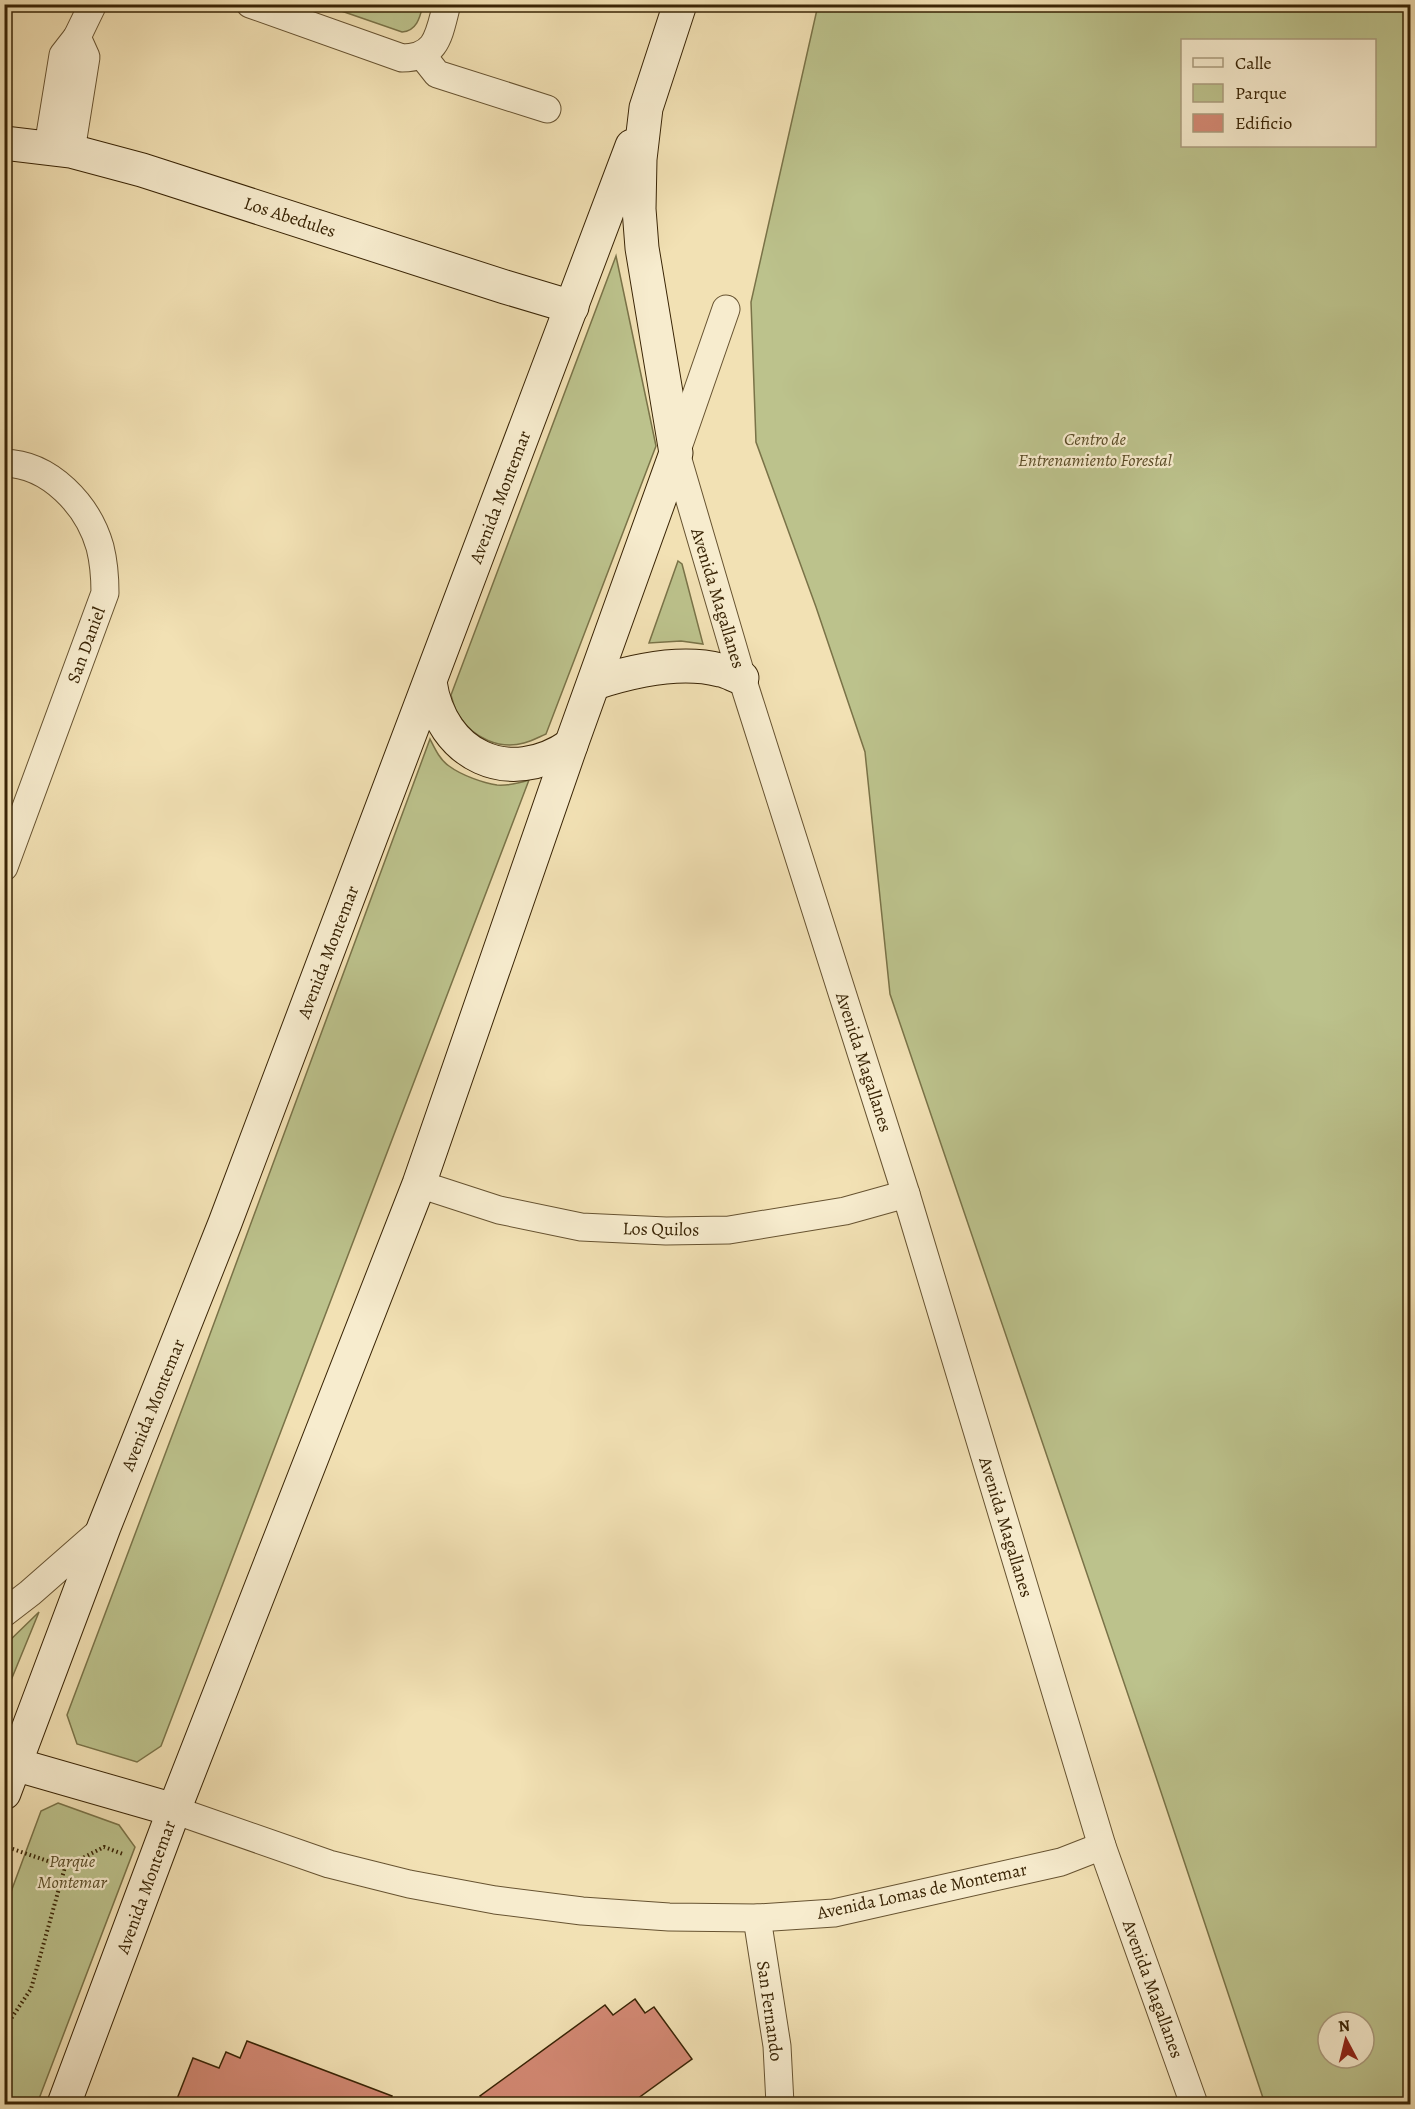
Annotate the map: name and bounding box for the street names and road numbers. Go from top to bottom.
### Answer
street label: Los Abedules [241,191,339,243]
street label: Avenida Montemar [463,427,536,568]
street label: Avenida Magallanes [685,524,751,671]
street label: San Daniel [61,603,111,686]
street label: Avenida Montemar [291,882,364,1023]
street label: Avenida Magallanes [830,988,898,1135]
street label: Los Quilos [622,1216,700,1242]
street label: Avenida Montemar [115,1335,190,1476]
street label: Avenida Magallanes [973,1453,1039,1600]
street label: Avenida Montemar [110,1817,181,1958]
street label: Avenida Lomas de Montemar [814,1857,1029,1925]
street label: Avenida Magallanes [1117,1916,1189,2061]
street label: San Fernando [751,1959,789,2063]

